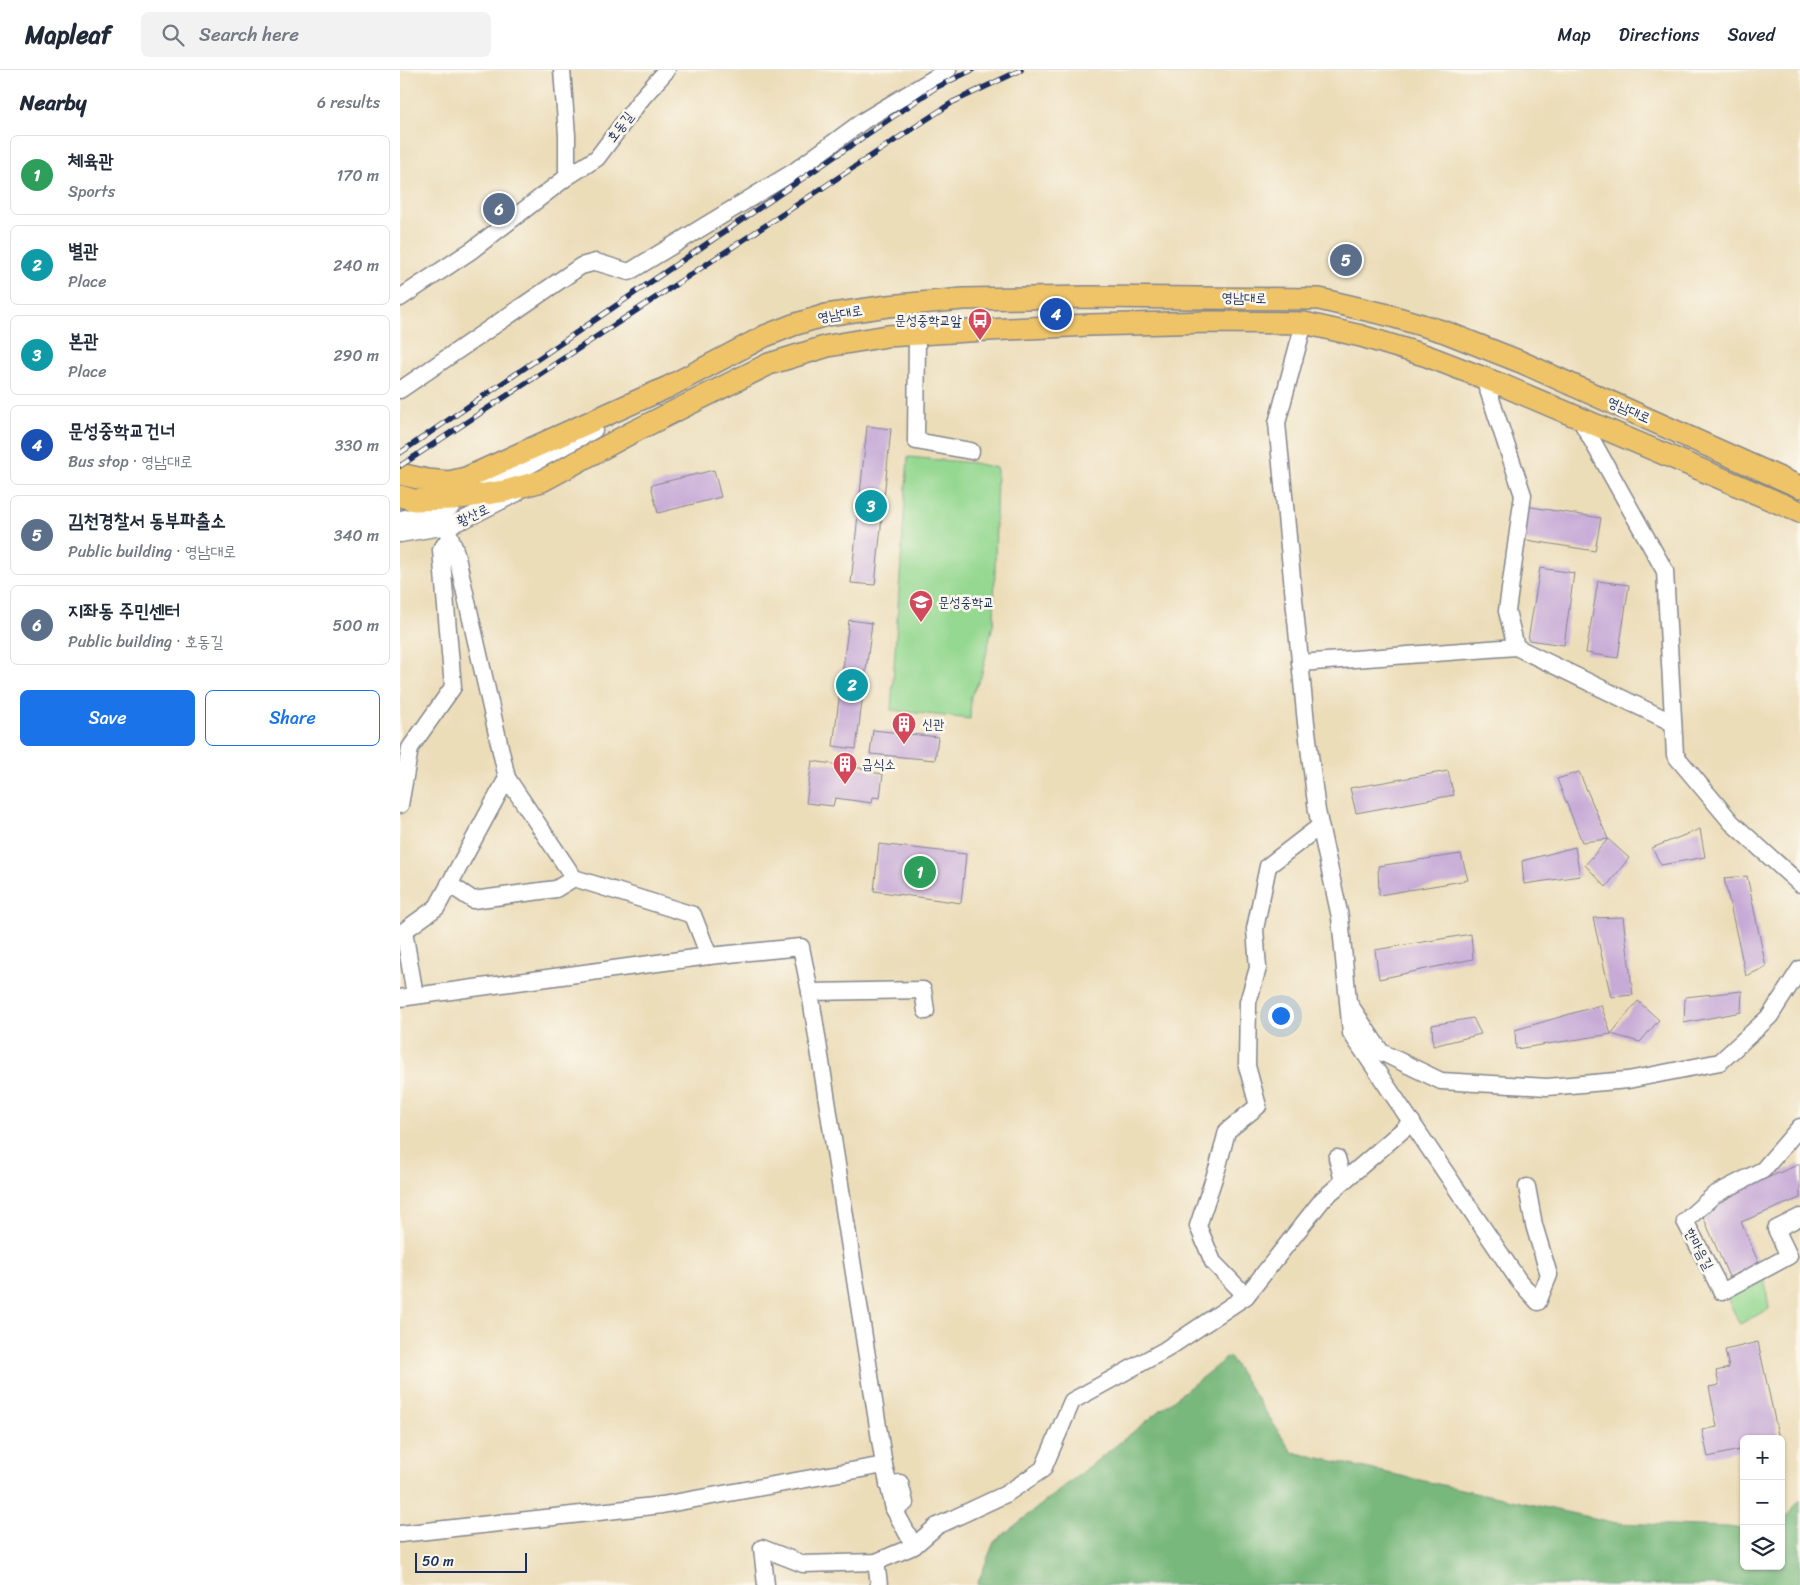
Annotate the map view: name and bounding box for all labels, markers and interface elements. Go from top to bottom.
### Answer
search box [141,12,491,57]
text: Mapleaf [25,14,111,56]
text: Search here [199,18,299,51]
text: Map [1558,19,1591,51]
text: Directions [1619,19,1700,51]
text: Saved [1728,19,1775,51]
icon: search [159,21,187,49]
text: Nearby [20,84,86,122]
text: 6 results [317,88,380,117]
street label: 호동길 [600,105,641,148]
text: 체육관 [68,144,114,177]
text: 1 [34,161,40,190]
text: 170 m [336,161,379,190]
text: Sports [68,177,115,206]
pin: 6 [483,190,515,228]
text: 별관 [68,234,99,267]
pin: 5 [1330,241,1362,279]
text: 2 [32,251,42,280]
text: 240 m [333,251,379,280]
text: Place [68,267,107,296]
street label: 영남대로 [1221,285,1267,311]
pin: 4 [1040,295,1072,333]
street label: 영남대로 [816,298,864,330]
bus stop icon: 문성중학교앞 [967,307,993,341]
place label: 문성중학교앞 [894,308,962,333]
text: 본관 [68,324,99,357]
text: 3 [33,341,41,370]
text: 290 m [333,341,379,370]
text: Place [68,357,107,386]
street label: 영남대로 [1603,389,1655,431]
text: 문성중학교건너 [68,414,175,447]
text: 4 [32,431,42,460]
text: 330 m [335,431,379,460]
text: Bus stop · 영남대로 [68,447,193,476]
pin: 3 [855,487,887,525]
street label: 황산로 [452,497,494,533]
text: 김천경찰서 동부파출소 [68,504,226,537]
text: 5 [32,521,42,550]
text: 340 m [334,521,379,550]
text: Public building · 영남대로 [68,537,236,566]
school or university icon: 문성중학교 [908,589,934,623]
place label: 문성중학교 [938,590,994,615]
text: 지좌동 주민센터 [68,594,180,627]
text: 6 [32,611,42,640]
text: 500 m [333,611,379,640]
text: Public building · 호동길 [68,627,223,656]
pin: 2 [836,666,868,704]
button: Save [20,690,195,746]
button: Share [205,690,380,746]
building icon: 신관 [891,711,917,745]
place label: 신관 [922,712,945,737]
building icon: 급식소 [832,751,858,785]
place label: 급식소 [862,752,896,777]
pin: 1 [904,853,936,891]
your location [1268,1003,1294,1029]
street label: 한마음길 [1677,1223,1721,1275]
map controls [1740,1435,1785,1570]
button: + [1740,1435,1785,1480]
button: − [1740,1480,1785,1525]
button: layers [1740,1525,1785,1570]
text: 50 m [422,1549,454,1574]
scale bar [415,1550,528,1573]

